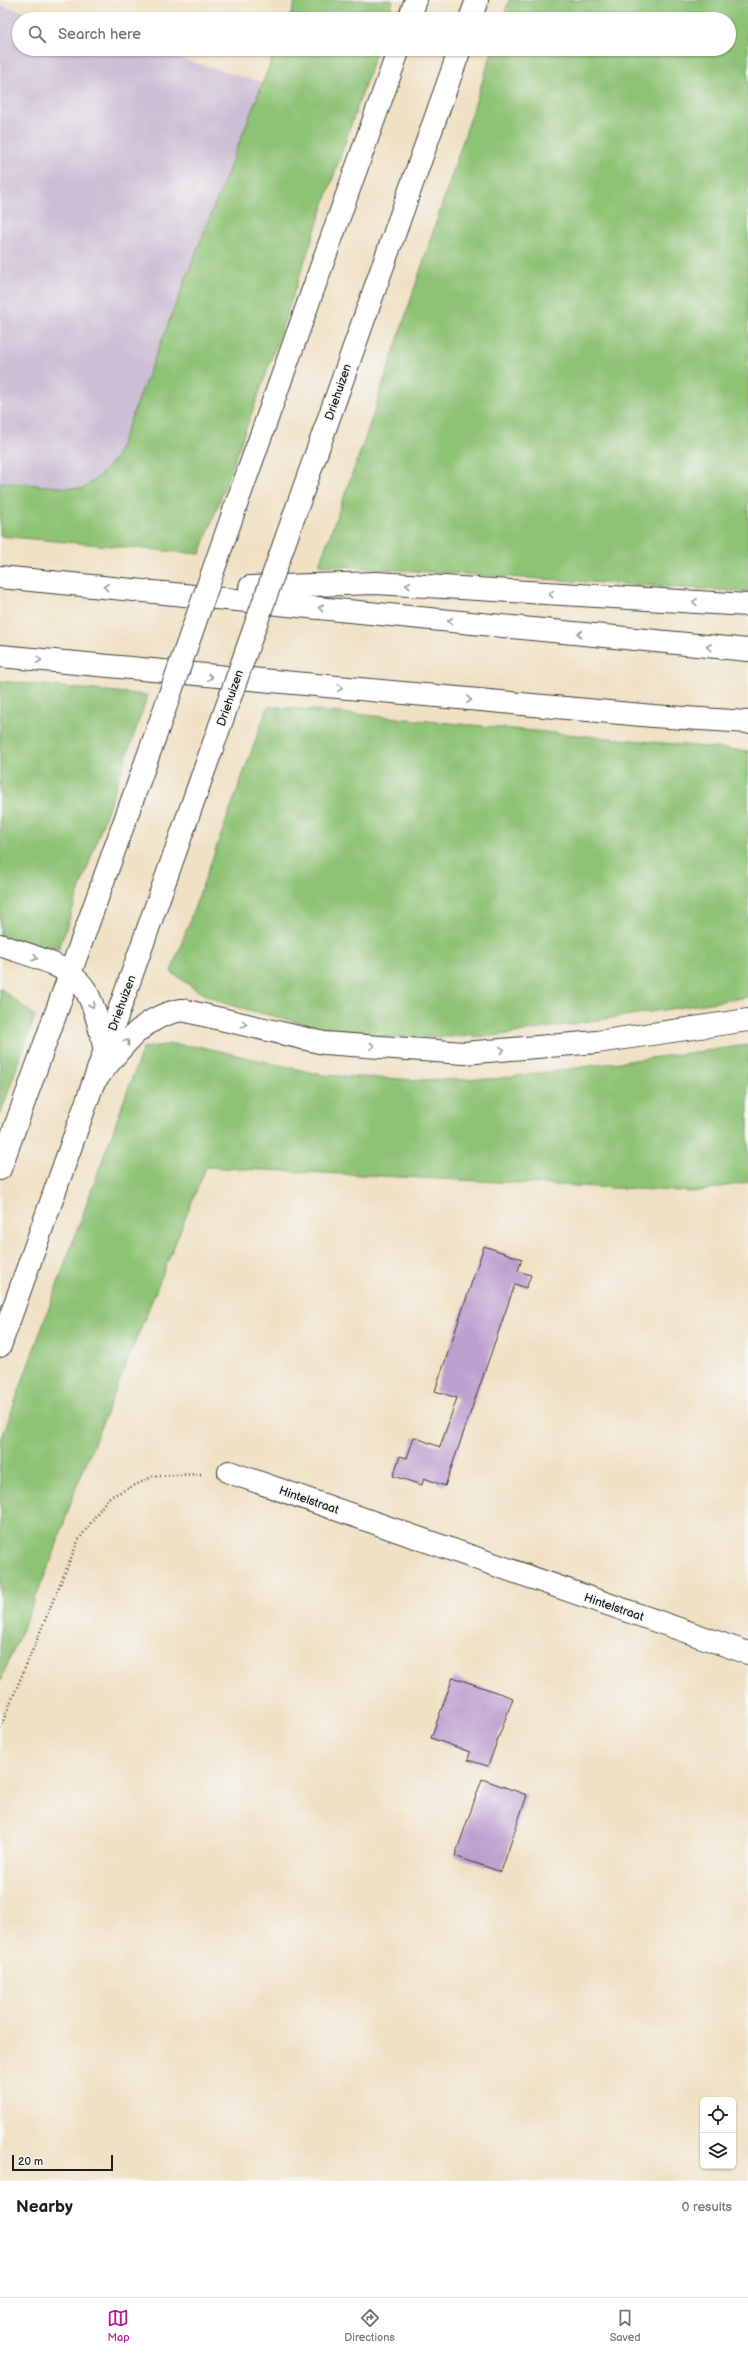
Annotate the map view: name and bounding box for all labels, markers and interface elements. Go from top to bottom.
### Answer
search box [12,12,736,56]
icon: search [26,23,48,45]
text: Search here [58,25,141,44]
street label: Driehuizen [322,362,355,422]
one-way arrow [405,581,411,590]
one-way arrow [103,583,109,592]
one-way arrow [548,589,554,598]
one-way arrow [692,598,698,607]
one-way arrow [318,604,324,613]
one-way arrow [447,617,453,626]
one-way arrow [577,630,583,639]
one-way arrow [706,642,712,651]
one-way arrow [36,656,42,665]
street label: Driehuizen [214,668,247,728]
one-way arrow [207,672,213,681]
one-way arrow [336,683,343,692]
one-way arrow [466,695,472,704]
one-way arrow [32,953,39,961]
street label: Driehuizen [105,973,140,1033]
one-way arrow [87,1000,95,1008]
one-way arrow [241,1020,247,1028]
one-way arrow [122,1040,129,1047]
one-way arrow [369,1042,375,1051]
one-way arrow [499,1045,505,1054]
street label: Hintelstraat [277,1483,341,1518]
street label: Hintelstraat [582,1590,646,1625]
map controls [700,2097,736,2169]
button: locate [700,2097,736,2133]
button: layers [700,2133,736,2169]
scale bar [12,2153,113,2172]
text: 20 m [18,2155,43,2168]
text: Nearby [16,2197,73,2217]
text: 0 results [682,2199,732,2215]
tab: Map [107,2307,130,2344]
tab: Directions [344,2307,395,2344]
tab: Saved [610,2307,641,2344]

